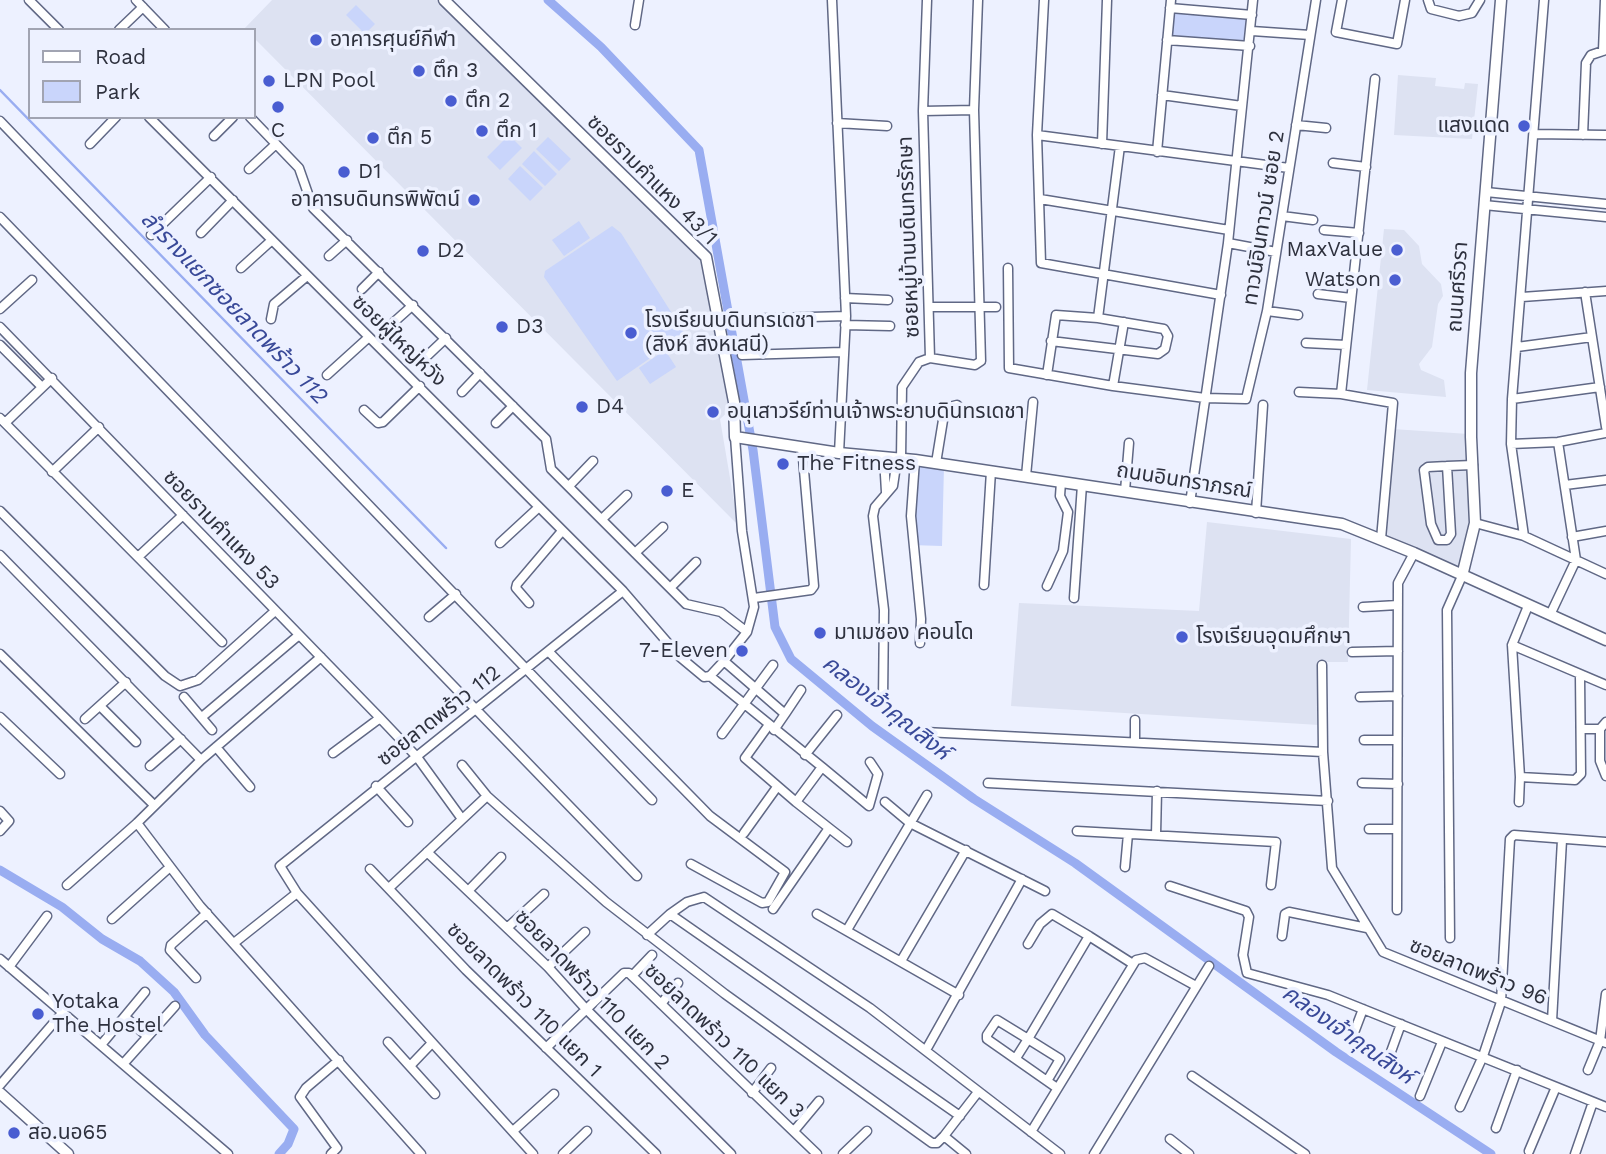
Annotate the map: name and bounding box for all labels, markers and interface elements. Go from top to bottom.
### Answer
place label: อาคารศุนย์กีฬา [330,27,456,53]
legend [28,28,256,119]
marker: อาคารศุนย์กีฬา [308,32,324,48]
text: Road [95,44,146,69]
place label: ตึก 3 [433,58,478,84]
marker: ตึก 3 [411,63,427,79]
place label: LPN Pool [283,68,375,94]
marker: LPN Pool [261,73,277,89]
text: Park [95,79,140,104]
place label: ตึก 2 [465,88,510,114]
marker: ตึก 2 [443,93,459,109]
marker: C [270,99,286,115]
street label: ซอยรามคำแหง 43/1 [581,109,723,251]
place label: แสงแดด [1437,113,1510,139]
place label: C [271,118,285,144]
place label: ตึก 1 [496,118,537,144]
marker: แสงแดด [1516,118,1532,134]
marker: ตึก 1 [474,123,490,139]
place label: ตึก 5 [387,125,432,151]
street label: ทาวน์อินทาวน์ ซอย 2 [1238,129,1290,307]
marker: ตึก 5 [365,130,381,146]
street label: ซอยหมู่บ้านบดินทรรักษา [893,136,925,338]
place label: D1 [358,159,381,185]
marker: D1 [336,164,352,180]
place label: อาคารบดินทรพิพัตน์ [291,187,460,213]
marker: อาคารบดินทรพิพัตน์ [466,192,482,208]
water label: ลำรางแยกซอยลาดพร้าว 112 [135,206,333,410]
place label: MaxValue [1287,237,1383,263]
place label: D2 [437,238,464,264]
street label: ถนนศรีวรา [1442,241,1474,333]
marker: MaxValue [1389,242,1405,258]
marker: D2 [415,243,431,259]
place label: Watson [1305,267,1381,293]
marker: Watson [1387,272,1403,288]
street label: ซอยผู้ใหญ่หวัง [347,290,451,392]
place label: โรงเรียนบดินทรเดชา (สิงห์ สิงหเสนี) [645,308,815,358]
place label: D3 [516,314,543,340]
marker: D3 [494,319,510,335]
marker: โรงเรียนบดินทรเดชา (สิงห์ สิงหเสนี) [623,325,639,341]
place label: D4 [596,394,624,420]
marker: D4 [574,399,590,415]
place label: อนุเสาวรีย์ท่านเจ้าพระยาบดินทรเดชา [727,399,1024,425]
marker: อนุเสาวรีย์ท่านเจ้าพระยาบดินทรเดชา [705,404,721,420]
place label: The Fitness [797,451,916,477]
marker: The Fitness [775,456,791,472]
street label: ถนนอินทราภรณ์ [1114,458,1254,504]
street label: ซอยรามคำแหง 53 [158,465,284,595]
place label: E [681,478,694,504]
marker: E [659,483,675,499]
place label: มาเมซอง คอนโด [834,620,974,646]
place label: โรงเรียนอุดมศึกษา [1196,624,1351,650]
marker: มาเมซอง คอนโด [812,625,828,641]
marker: โรงเรียนอุดมศึกษา [1174,629,1190,645]
place label: 7-Eleven [639,638,728,664]
marker: 7-Eleven [734,643,750,659]
water label: คลองเจ้าคุณสิงห์ [817,650,955,766]
street label: ซอยลาดพร้าว 112 [372,660,506,772]
street label: ซอยลาดพร้าว 110 แยก 2 [509,905,675,1075]
street label: ซอยลาดพร้าว 110 แยก 1 [441,917,607,1083]
street label: ซอยลาดพร้าว 96 [1405,933,1551,1011]
street label: ซอยลาดพร้าว 110 แยก 3 [639,958,809,1124]
water label: คลองเจ้าคุณสิงห์ [1277,979,1419,1091]
place label: Yotaka The Hostel [52,989,163,1039]
marker: Yotaka The Hostel [30,1006,46,1022]
place label: สอ.นอ65 [28,1120,108,1146]
marker: สอ.นอ65 [6,1125,22,1141]

